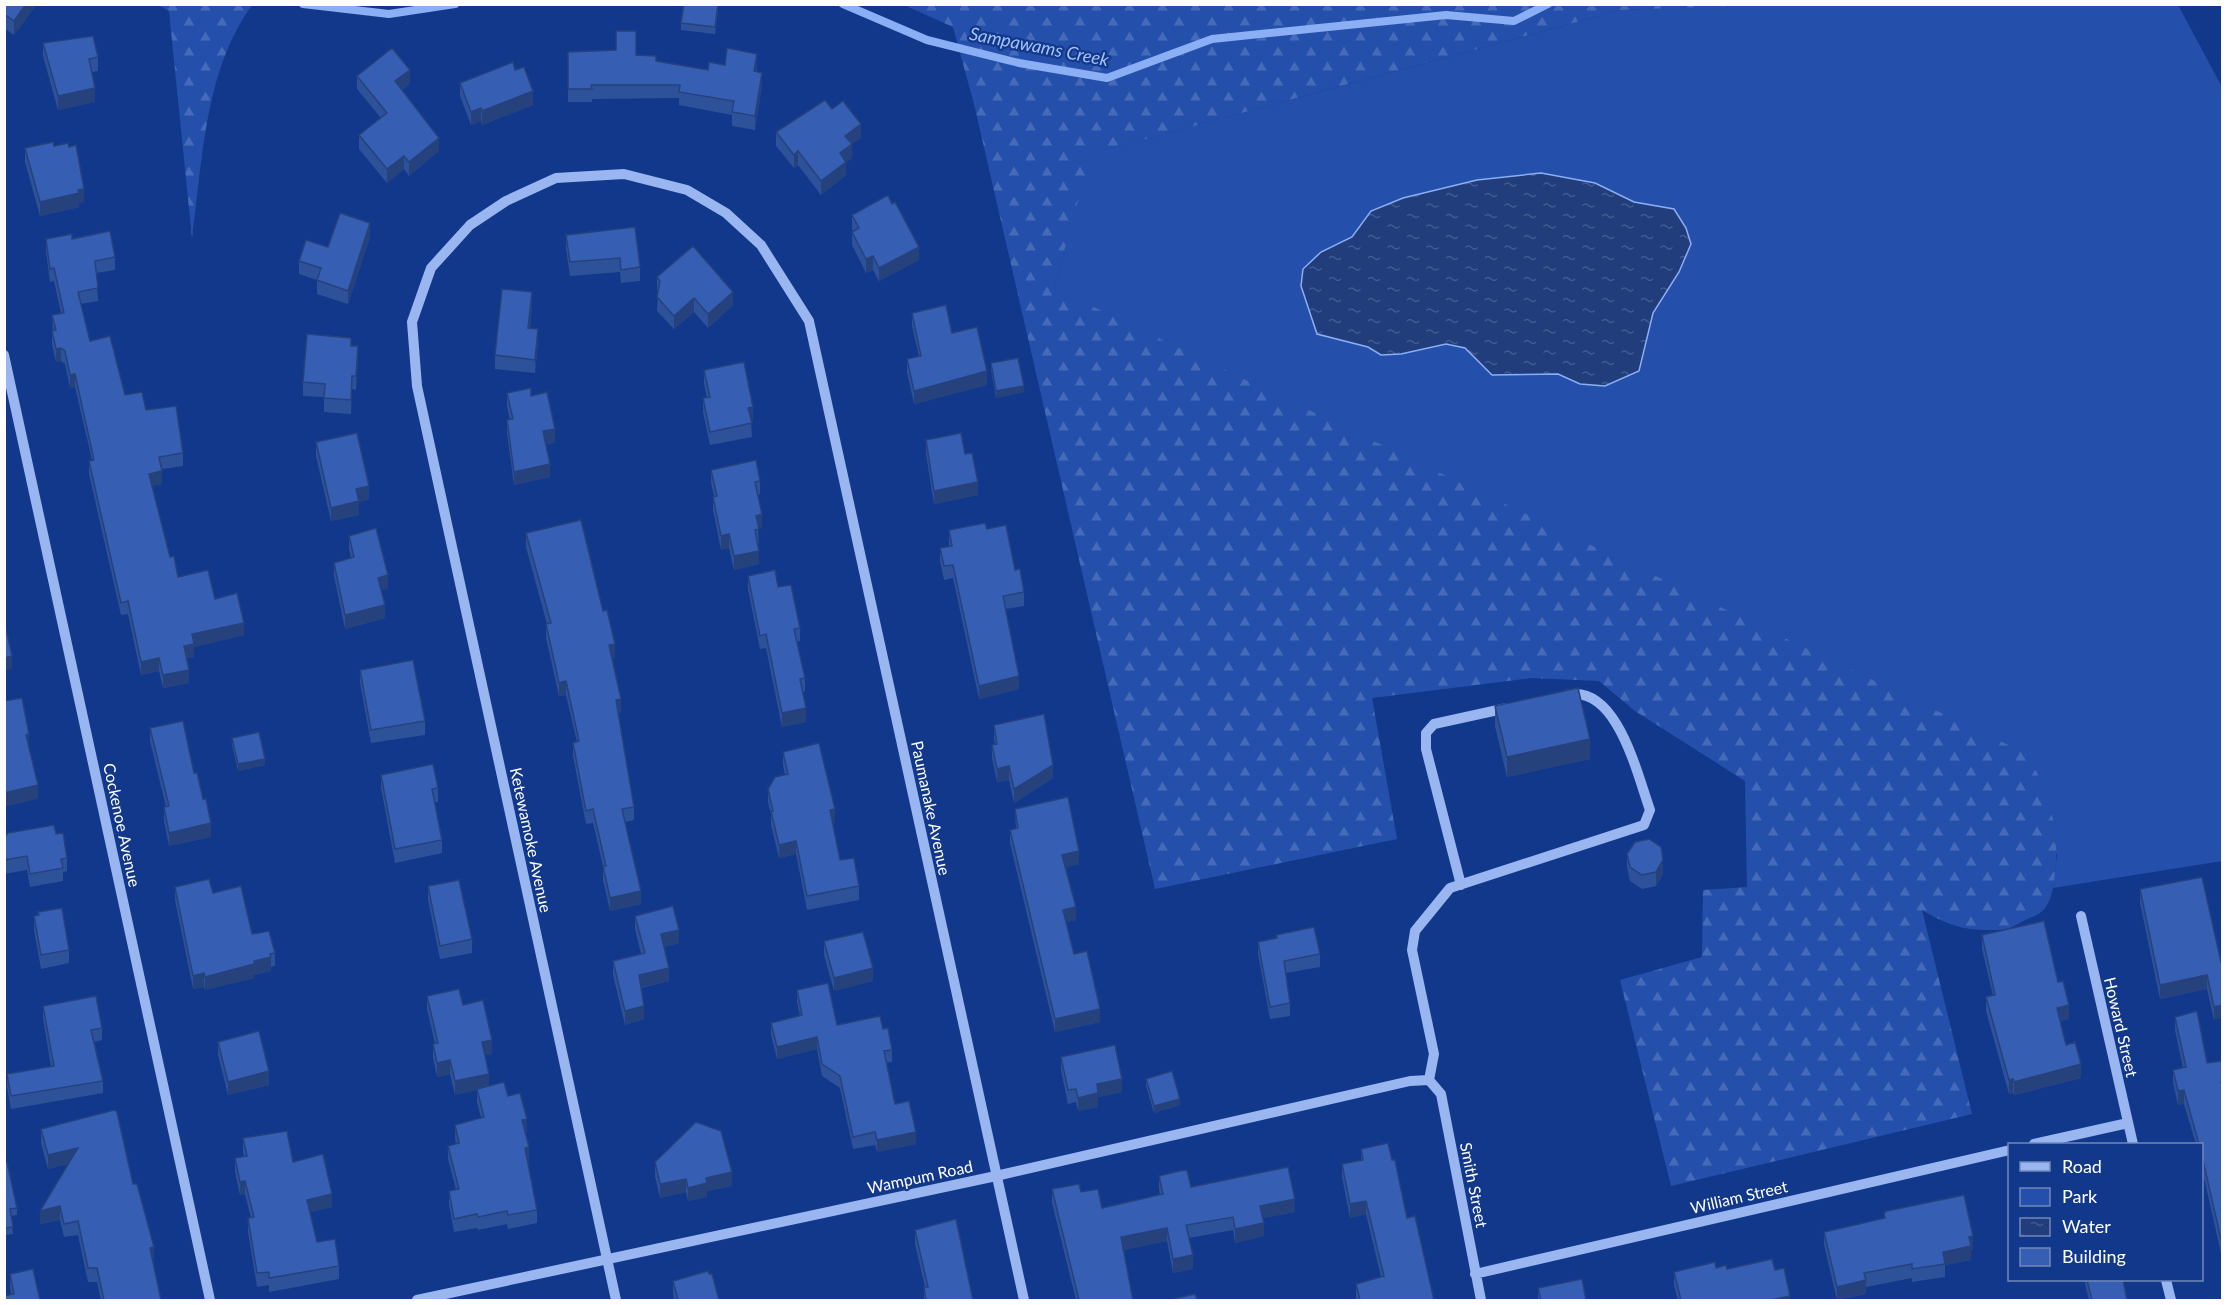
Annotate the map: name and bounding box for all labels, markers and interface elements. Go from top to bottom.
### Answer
water label: Sampawams Creek [968,22,1111,70]
street label: Paumanake Avenue [908,739,955,877]
street label: Cockenoe Avenue [100,761,145,889]
street label: Ketewamoke Avenue [507,766,556,914]
street label: Howard Street [2101,975,2142,1079]
street label: Smith Street [1457,1141,1492,1229]
legend [2008,1143,2203,1281]
text: Road [2062,1155,2102,1177]
street label: Wampum Road [865,1156,974,1197]
street label: William Street [1688,1176,1790,1217]
text: Park [2062,1185,2098,1207]
text: Water [2062,1215,2111,1237]
text: Building [2062,1245,2126,1267]

